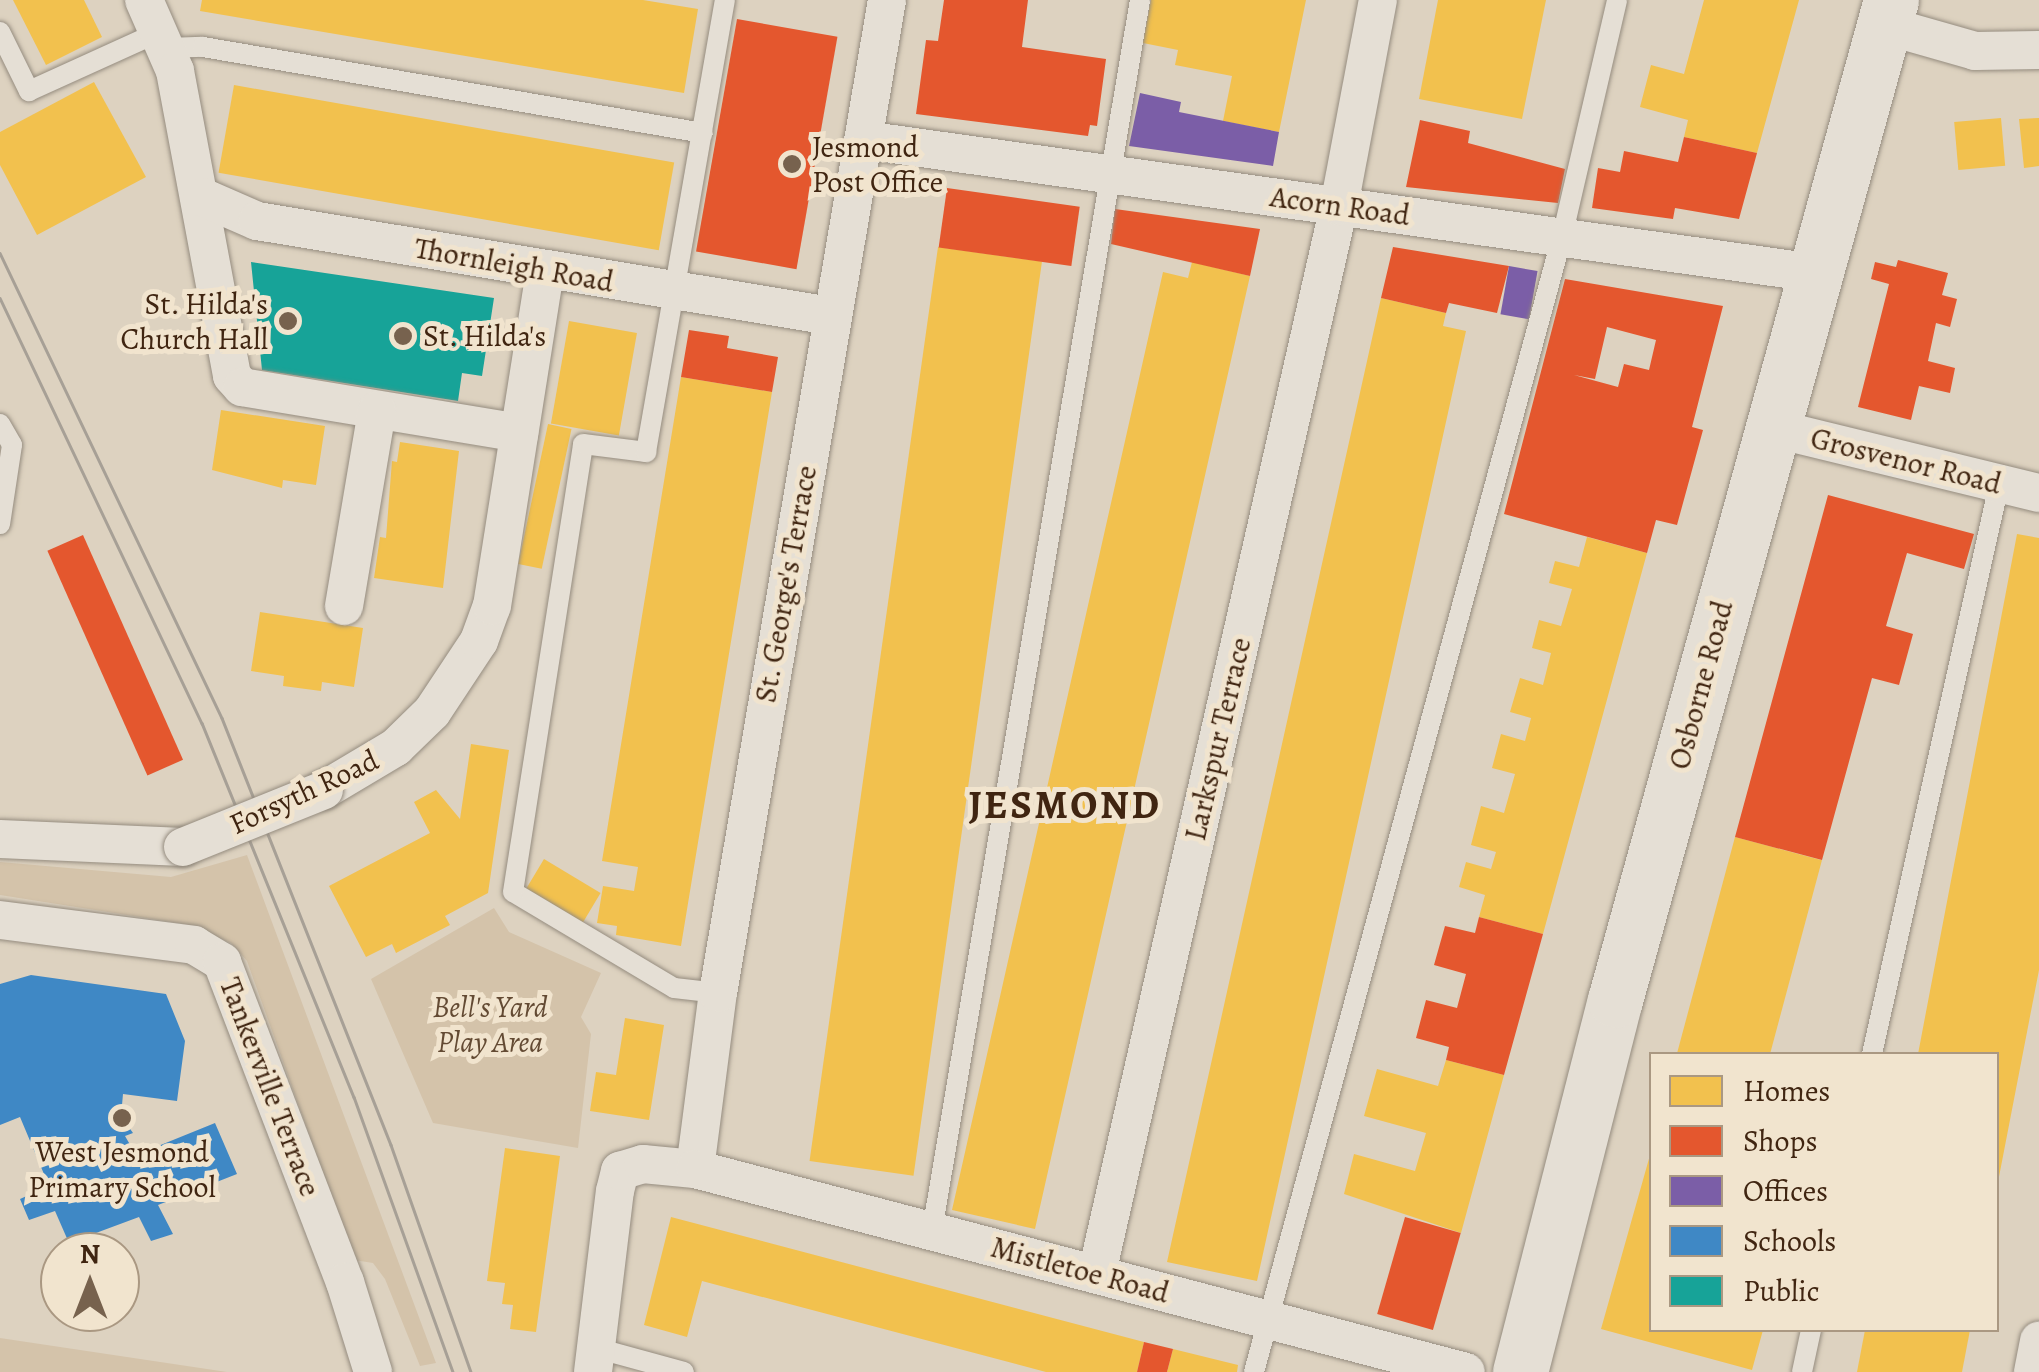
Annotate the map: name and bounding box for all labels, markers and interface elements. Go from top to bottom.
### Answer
place label: Jesmond Post Office [812,129,943,200]
marker: Jesmond Post Office [781,153,803,175]
street label: Acorn Road [1268,178,1412,234]
street label: Thornleigh Road [412,230,616,300]
place label: St. Hilda's Church Hall [120,286,268,356]
marker: St. Hilda's Church Hall [277,310,299,332]
place label: St. Hilda's [423,318,547,354]
marker: St. Hilda's [392,325,414,347]
street label: Grosvenor Road [1807,420,2005,502]
street label: St. George's Terrace [747,462,825,706]
street label: Osborne Road [1661,597,1741,773]
street label: Larkspur Terrace [1177,634,1259,844]
street label: Forsyth Road [224,742,384,842]
district label: JESMOND [968,781,1162,829]
street label: Tankerville Terrace [212,973,328,1201]
park label: Bell's Yard Play Area [432,989,548,1060]
legend [1649,1052,1999,1332]
text: Homes [1743,1071,1830,1111]
marker: West Jesmond Primary School [111,1107,133,1129]
text: Shops [1743,1121,1817,1161]
place label: West Jesmond Primary School [28,1134,216,1204]
text: Offices [1743,1171,1828,1211]
text: Schools [1743,1221,1836,1261]
street label: Mistletoe Road [987,1229,1173,1311]
north arrow [40,1232,140,1332]
text: N [80,1235,100,1273]
text: Public [1743,1271,1820,1311]

